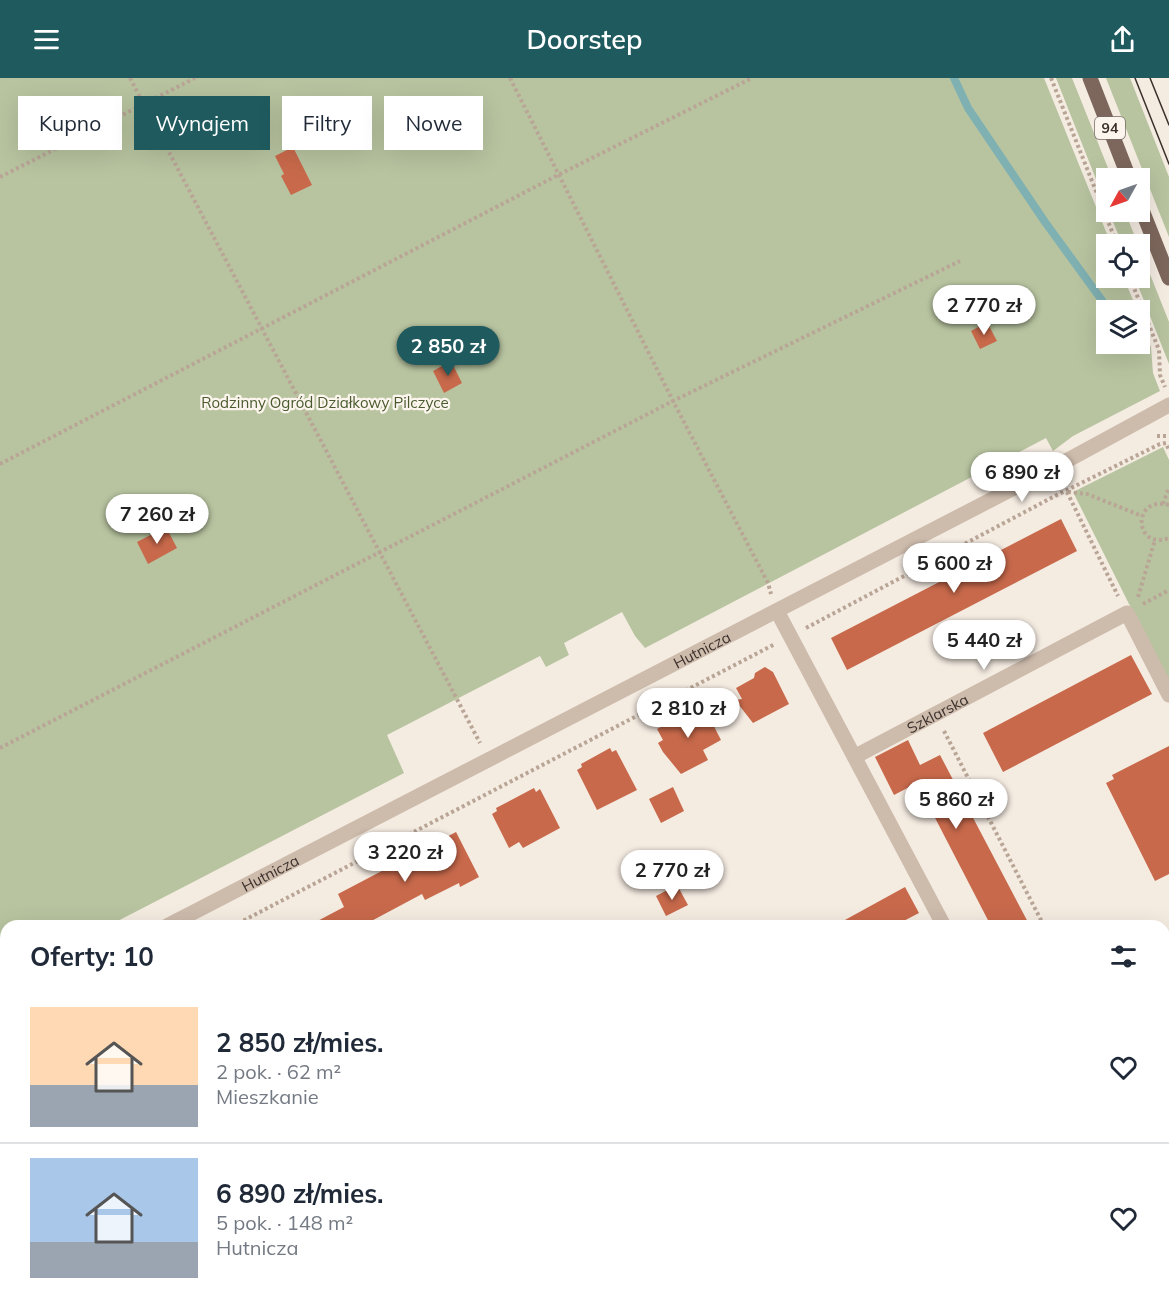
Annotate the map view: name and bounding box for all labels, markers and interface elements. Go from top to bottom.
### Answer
text: Doorstep [527,22,642,56]
icon: menu [30,23,63,56]
icon: share [1106,23,1139,56]
chip: Kupno [18,96,122,150]
chip: Wynajem [134,96,270,150]
chip: Filtry [282,96,372,150]
chip: Nowe [384,96,483,150]
road number: 94 [1095,117,1125,139]
north arrow [1096,168,1150,222]
map controls [1096,168,1150,354]
button: locate [1096,234,1150,288]
pin: 2 770 zł [922,285,1046,336]
text: 2 770 zł [947,292,1021,317]
button: layers [1096,300,1150,354]
pin: 2 850 zł [386,326,510,377]
text: 2 850 zł [411,333,485,358]
park label: Rodzinny Ogród Działkowy Pilczyce [201,393,449,412]
pin: 6 890 zł [960,452,1084,503]
text: 6 890 zł [985,459,1059,484]
pin: 7 260 zł [95,494,219,545]
text: 7 260 zł [120,501,194,526]
pin: 5 600 zł [892,543,1016,594]
text: 5 600 zł [917,550,991,575]
pin: 5 440 zł [922,620,1046,671]
street label: Hutnicza [670,627,734,672]
text: 5 440 zł [947,627,1021,652]
pin: 2 810 zł [626,688,750,739]
street label: Szklarska [903,689,971,737]
text: 2 810 zł [651,695,725,720]
pin: 5 860 zł [894,779,1018,830]
text: 5 860 zł [919,786,993,811]
pin: 3 220 zł [343,832,467,883]
text: 3 220 zł [368,839,442,864]
street label: Hutnicza [238,850,302,895]
pin: 2 770 zł [610,850,734,901]
text: 2 770 zł [635,857,709,882]
text: Oferty: 10 [30,940,154,973]
icon: filters [1107,940,1140,973]
text: 2 850 zł/mies. [216,1026,384,1059]
icon: home [78,1031,150,1103]
icon: heart [1107,1051,1140,1084]
text: 2 pok. · 62 m² [216,1059,341,1084]
text: Mieszkanie [216,1084,319,1109]
text: 6 890 zł/mies. [216,1177,384,1210]
icon: home [78,1182,150,1254]
icon: heart [1107,1202,1140,1235]
text: 5 pok. · 148 m² [216,1210,353,1235]
text: Hutnicza [216,1235,299,1260]

